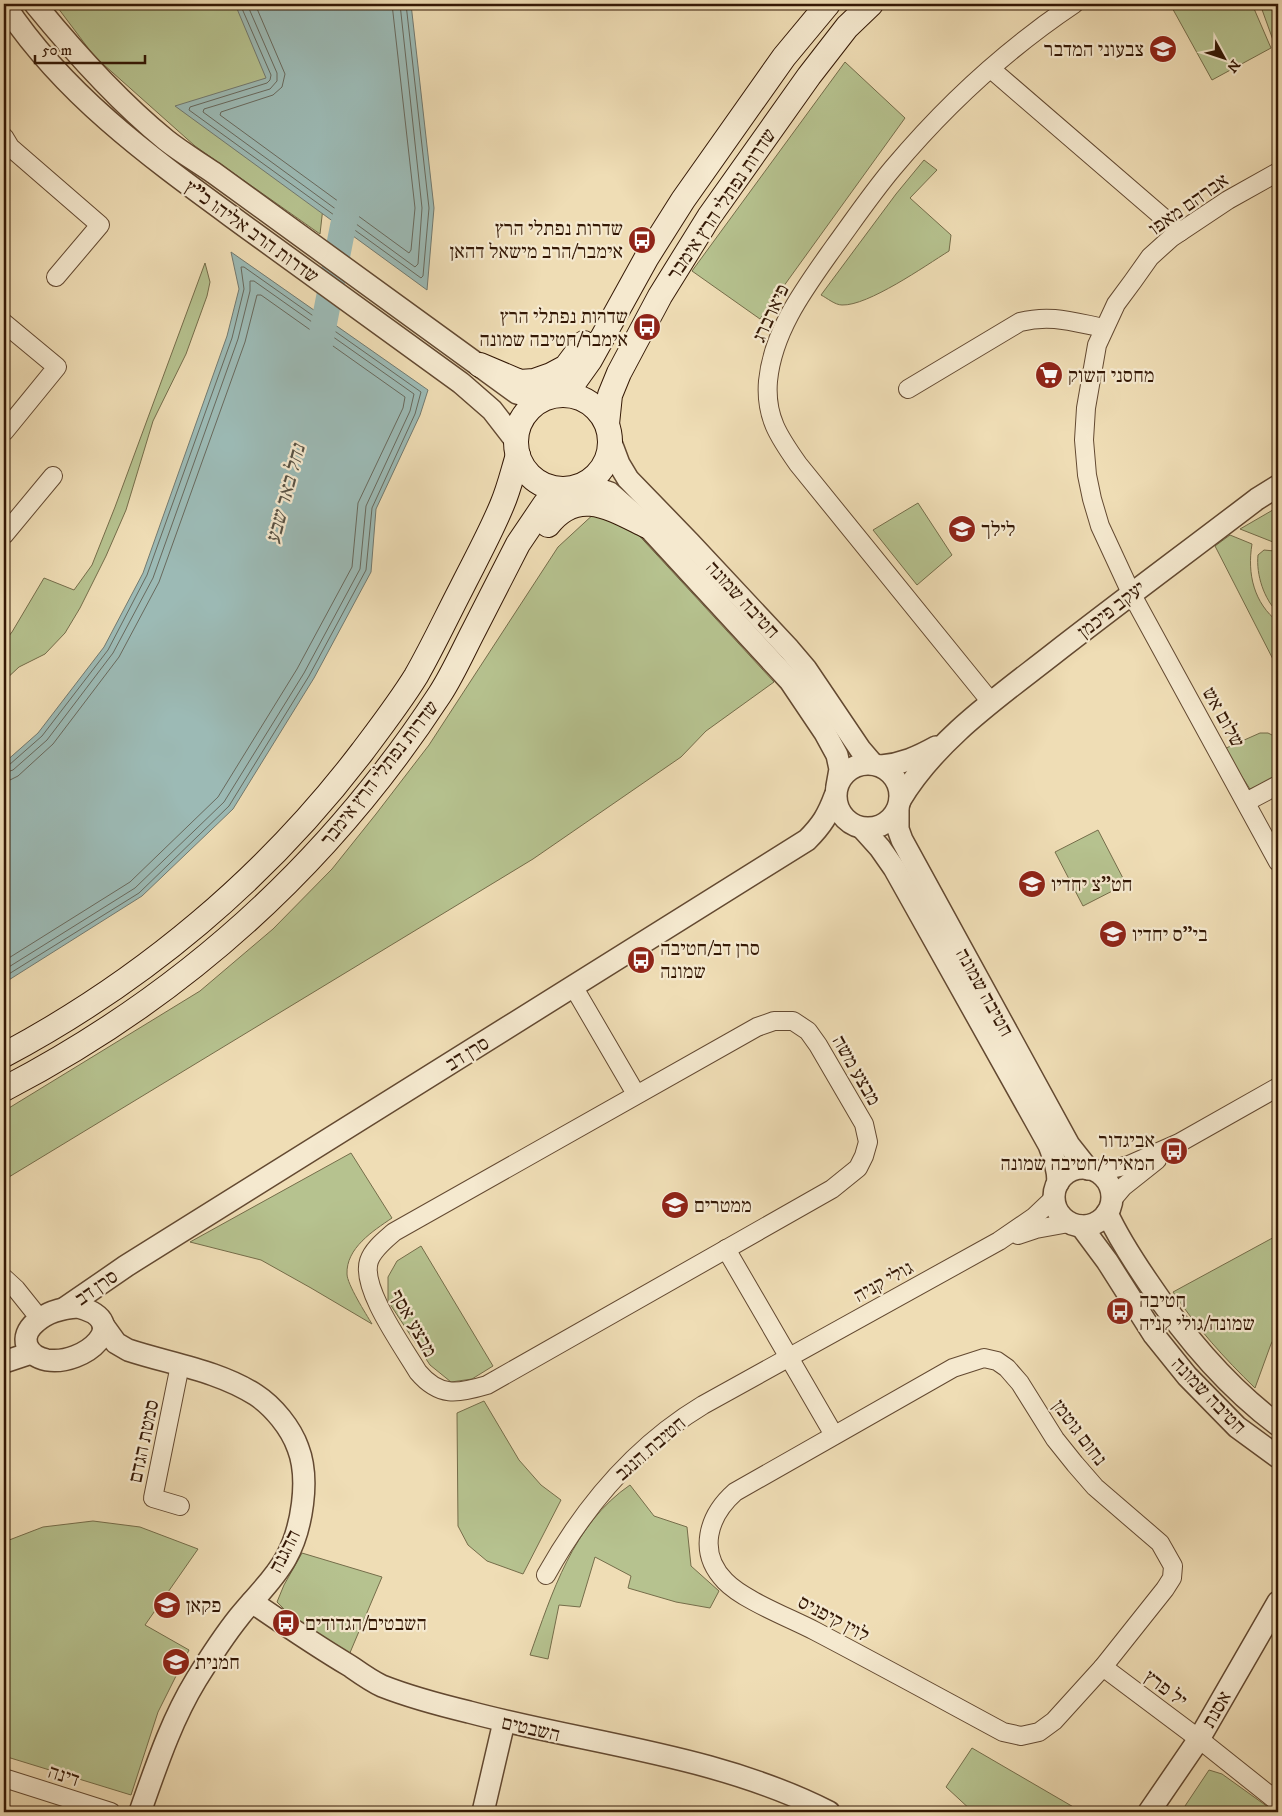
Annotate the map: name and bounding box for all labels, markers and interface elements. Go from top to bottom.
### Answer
scale bar [35,32,145,64]
north arrow [1200,32,1250,82]
school or university icon: צבעוני המדבר [1148,34,1178,64]
place label: צבעוני המדבר [1044,38,1144,63]
text: 50 m [42,41,72,60]
text: N [1222,56,1244,76]
street label: שדרות נפתלי הרץ אימבר [662,124,782,286]
street label: אברהם מאפו [1144,168,1234,242]
street label: שדרות הרב אליהו כ"ץ [179,175,323,289]
place label: שדרות נפתלי הרץ אימבר/הרב מישאל דהאן [450,217,623,265]
bus stop icon: שדרות נפתלי הרץ אימבר/הרב מישאל דהאן [627,225,657,255]
street label: פיארברג [747,281,796,347]
place label: שדרות נפתלי הרץ אימבר/חטיבה שמונה [479,305,628,353]
bus stop icon: שדרות נפתלי הרץ אימבר/חטיבה שמונה [632,312,662,342]
supermarket icon: מחסני השוק [1034,360,1064,390]
place label: מחסני השוק [1068,364,1155,389]
water label: נחל באר שבע [260,440,312,547]
school or university icon: לילך [947,514,977,544]
place label: לילך [981,518,1016,543]
street label: חטיבה שמונה [700,556,784,644]
street label: יעקב פיכמן [1073,576,1151,644]
street label: שלום אש [1196,683,1249,752]
street label: שדרות נפתלי הרץ אימבר [315,696,445,852]
school or university icon: חט"צ יחדיו [1017,869,1047,899]
place label: חט"צ יחדיו [1051,873,1132,898]
school or university icon: בי"ס יחדיו [1098,919,1128,949]
place label: בי"ס יחדיו [1132,923,1208,948]
place label: סרן דב/חטיבה שמונה [660,937,760,985]
street label: חטיבה שמונה [949,944,1018,1041]
bus stop icon: סרן דב/חטיבה שמונה [626,945,656,975]
street label: סרן דב [441,1031,494,1077]
street label: מבצע משה [826,1031,886,1110]
place label: אביגדור המאירי/חטיבה שמונה [1000,1129,1155,1177]
bus stop icon: אביגדור המאירי/חטיבה שמונה [1159,1136,1189,1166]
school or university icon: ממטרים [660,1190,690,1220]
place label: ממטרים [694,1194,752,1219]
street label: גולי קניה [849,1256,918,1309]
street label: סרן דב [70,1264,123,1312]
street label: מבצע אסף [383,1286,442,1362]
place label: חטיבה שמונה/גולי קניה [1139,1289,1255,1337]
bus stop icon: חטיבה שמונה/גולי קניה [1105,1296,1135,1326]
street label: חטיבה שמונה [1165,1352,1251,1440]
street label: נחום גוטמן [1046,1395,1112,1471]
street label: סמטת הגדם [123,1397,165,1485]
street label: חטיבת הנגב [610,1411,692,1487]
street label: ההגנה [264,1526,307,1578]
school or university icon: פקאן [152,1590,182,1620]
street label: לוין קיפניס [793,1590,873,1648]
place label: פקאן [186,1594,221,1619]
bus stop icon: השבטים/הגדודים [271,1608,301,1638]
place label: השבטים/הגדודים [305,1612,427,1637]
school or university icon: חמנית [161,1647,191,1677]
place label: חמנית [195,1651,240,1676]
street label: יל פרץ [1139,1665,1192,1714]
street label: אסנת [1197,1687,1238,1733]
street label: השבטים [499,1711,562,1748]
street label: דינה [45,1760,83,1793]

